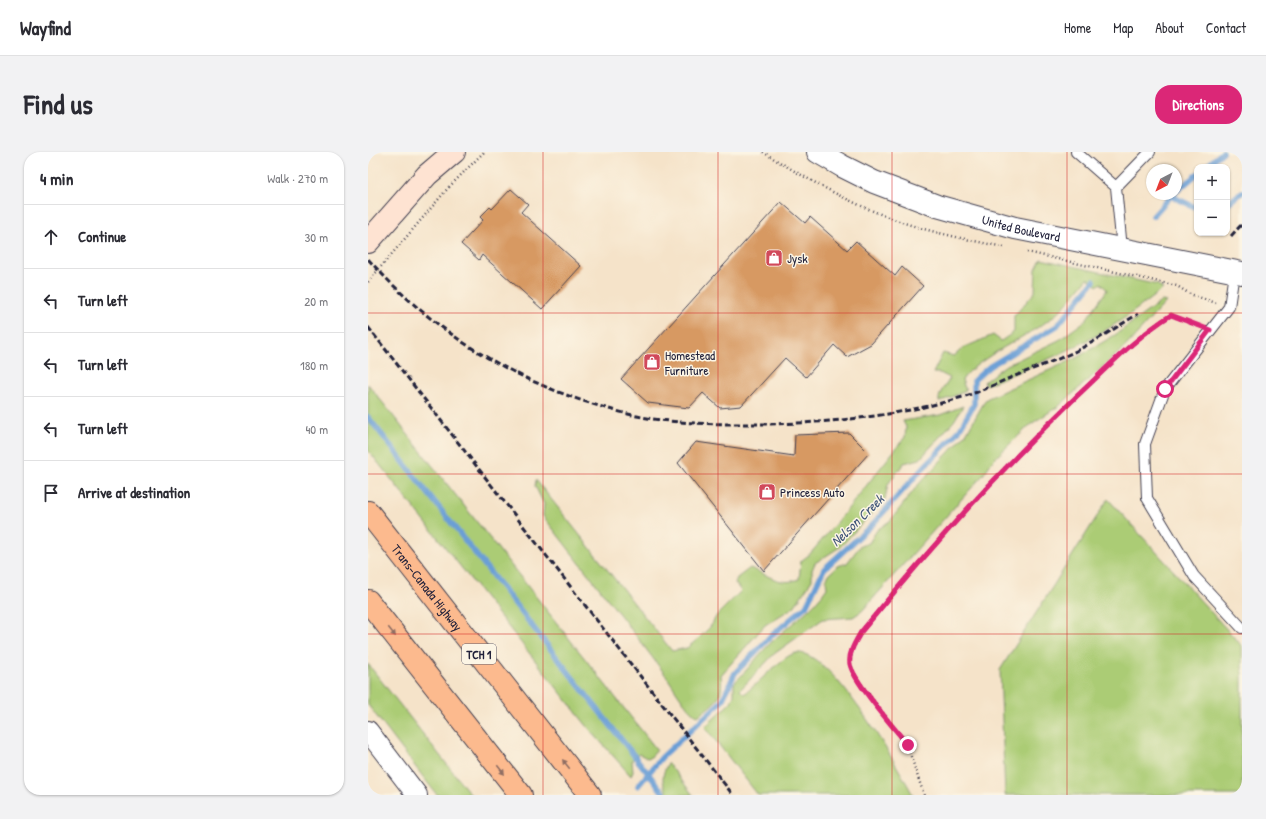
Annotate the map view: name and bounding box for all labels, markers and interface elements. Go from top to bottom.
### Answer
text: Wayfind [20,15,71,41]
text: Home [1064,18,1091,37]
text: Map [1113,18,1133,37]
text: About [1155,18,1184,37]
text: Contact [1206,18,1246,37]
text: Find us [24,85,93,123]
button: Directions [1155,85,1242,124]
north arrow [1146,164,1182,200]
map controls [1194,164,1230,236]
button: + [1194,164,1230,200]
text: 4 min [40,167,73,190]
text: Walk · 270 m [267,169,328,187]
button: − [1194,200,1230,236]
street label: United Boulevard [980,210,1062,246]
icon: ahead [40,226,62,248]
text: Continue [78,226,126,247]
text: 30 m [305,228,328,246]
shop icon: Jysk [764,248,784,268]
place label: Jysk [787,249,808,267]
icon: left [40,290,62,312]
text: Turn left [78,290,128,311]
text: 20 m [304,292,328,310]
place label: Homestead Furniture [664,346,715,379]
shop icon: Homestead Furniture [642,352,662,372]
icon: left [40,354,62,376]
text: Turn left [78,354,128,375]
text: 180 m [300,356,328,374]
route start [1156,380,1174,398]
icon: left [40,418,62,440]
text: Turn left [78,418,128,439]
text: 40 m [305,420,328,438]
icon: arrive [40,482,62,504]
text: Arrive at destination [78,482,190,503]
shop icon: Princess Auto [757,482,777,502]
place label: Princess Auto [780,483,845,501]
water label: Nelson Creek [826,489,889,550]
street label: Trans-Canada Highway [388,540,467,635]
one-way arrow [388,626,396,637]
road number: TCH 1 [462,644,496,664]
route end [899,736,917,754]
one-way arrow [562,759,570,770]
one-way arrow [497,765,506,776]

